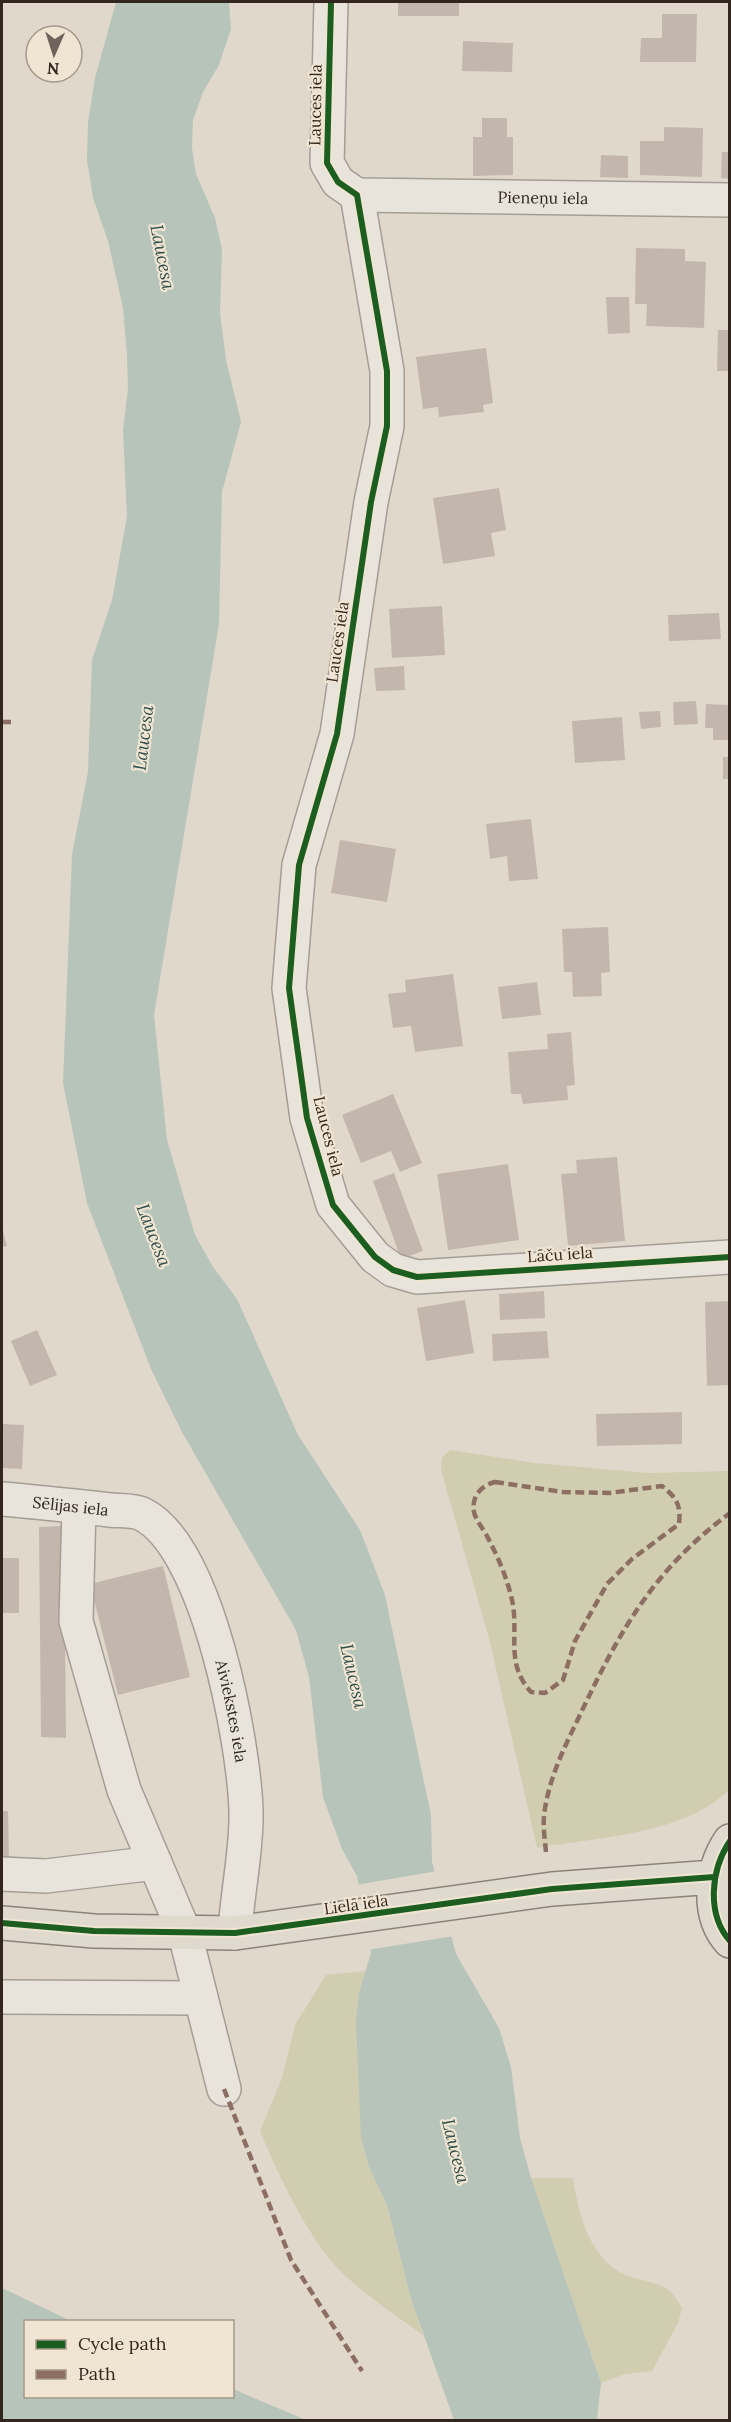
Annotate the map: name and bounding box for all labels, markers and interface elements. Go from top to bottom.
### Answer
north arrow [24,24,84,84]
text: N [47,59,60,79]
street label: Lauces iela [304,64,326,146]
street label: Pieneņu iela [498,187,588,209]
water label: Laucesa [145,223,181,292]
street label: Lauces iela [321,600,353,684]
water label: Laucesa [128,704,158,772]
street label: Lauces iela [309,1094,349,1178]
water label: Laucesa [132,1200,177,1270]
street label: Lāču iela [526,1242,594,1266]
street label: Sēlijas iela [32,1492,110,1520]
water label: Laucesa [335,1641,373,1711]
street label: Aiviekstes iela [211,1657,251,1764]
street label: Lielā iela [322,1890,390,1918]
water label: Laucesa [437,2116,475,2186]
legend [24,2320,234,2398]
text: Cycle path [78,2332,167,2355]
text: Path [78,2362,116,2385]

